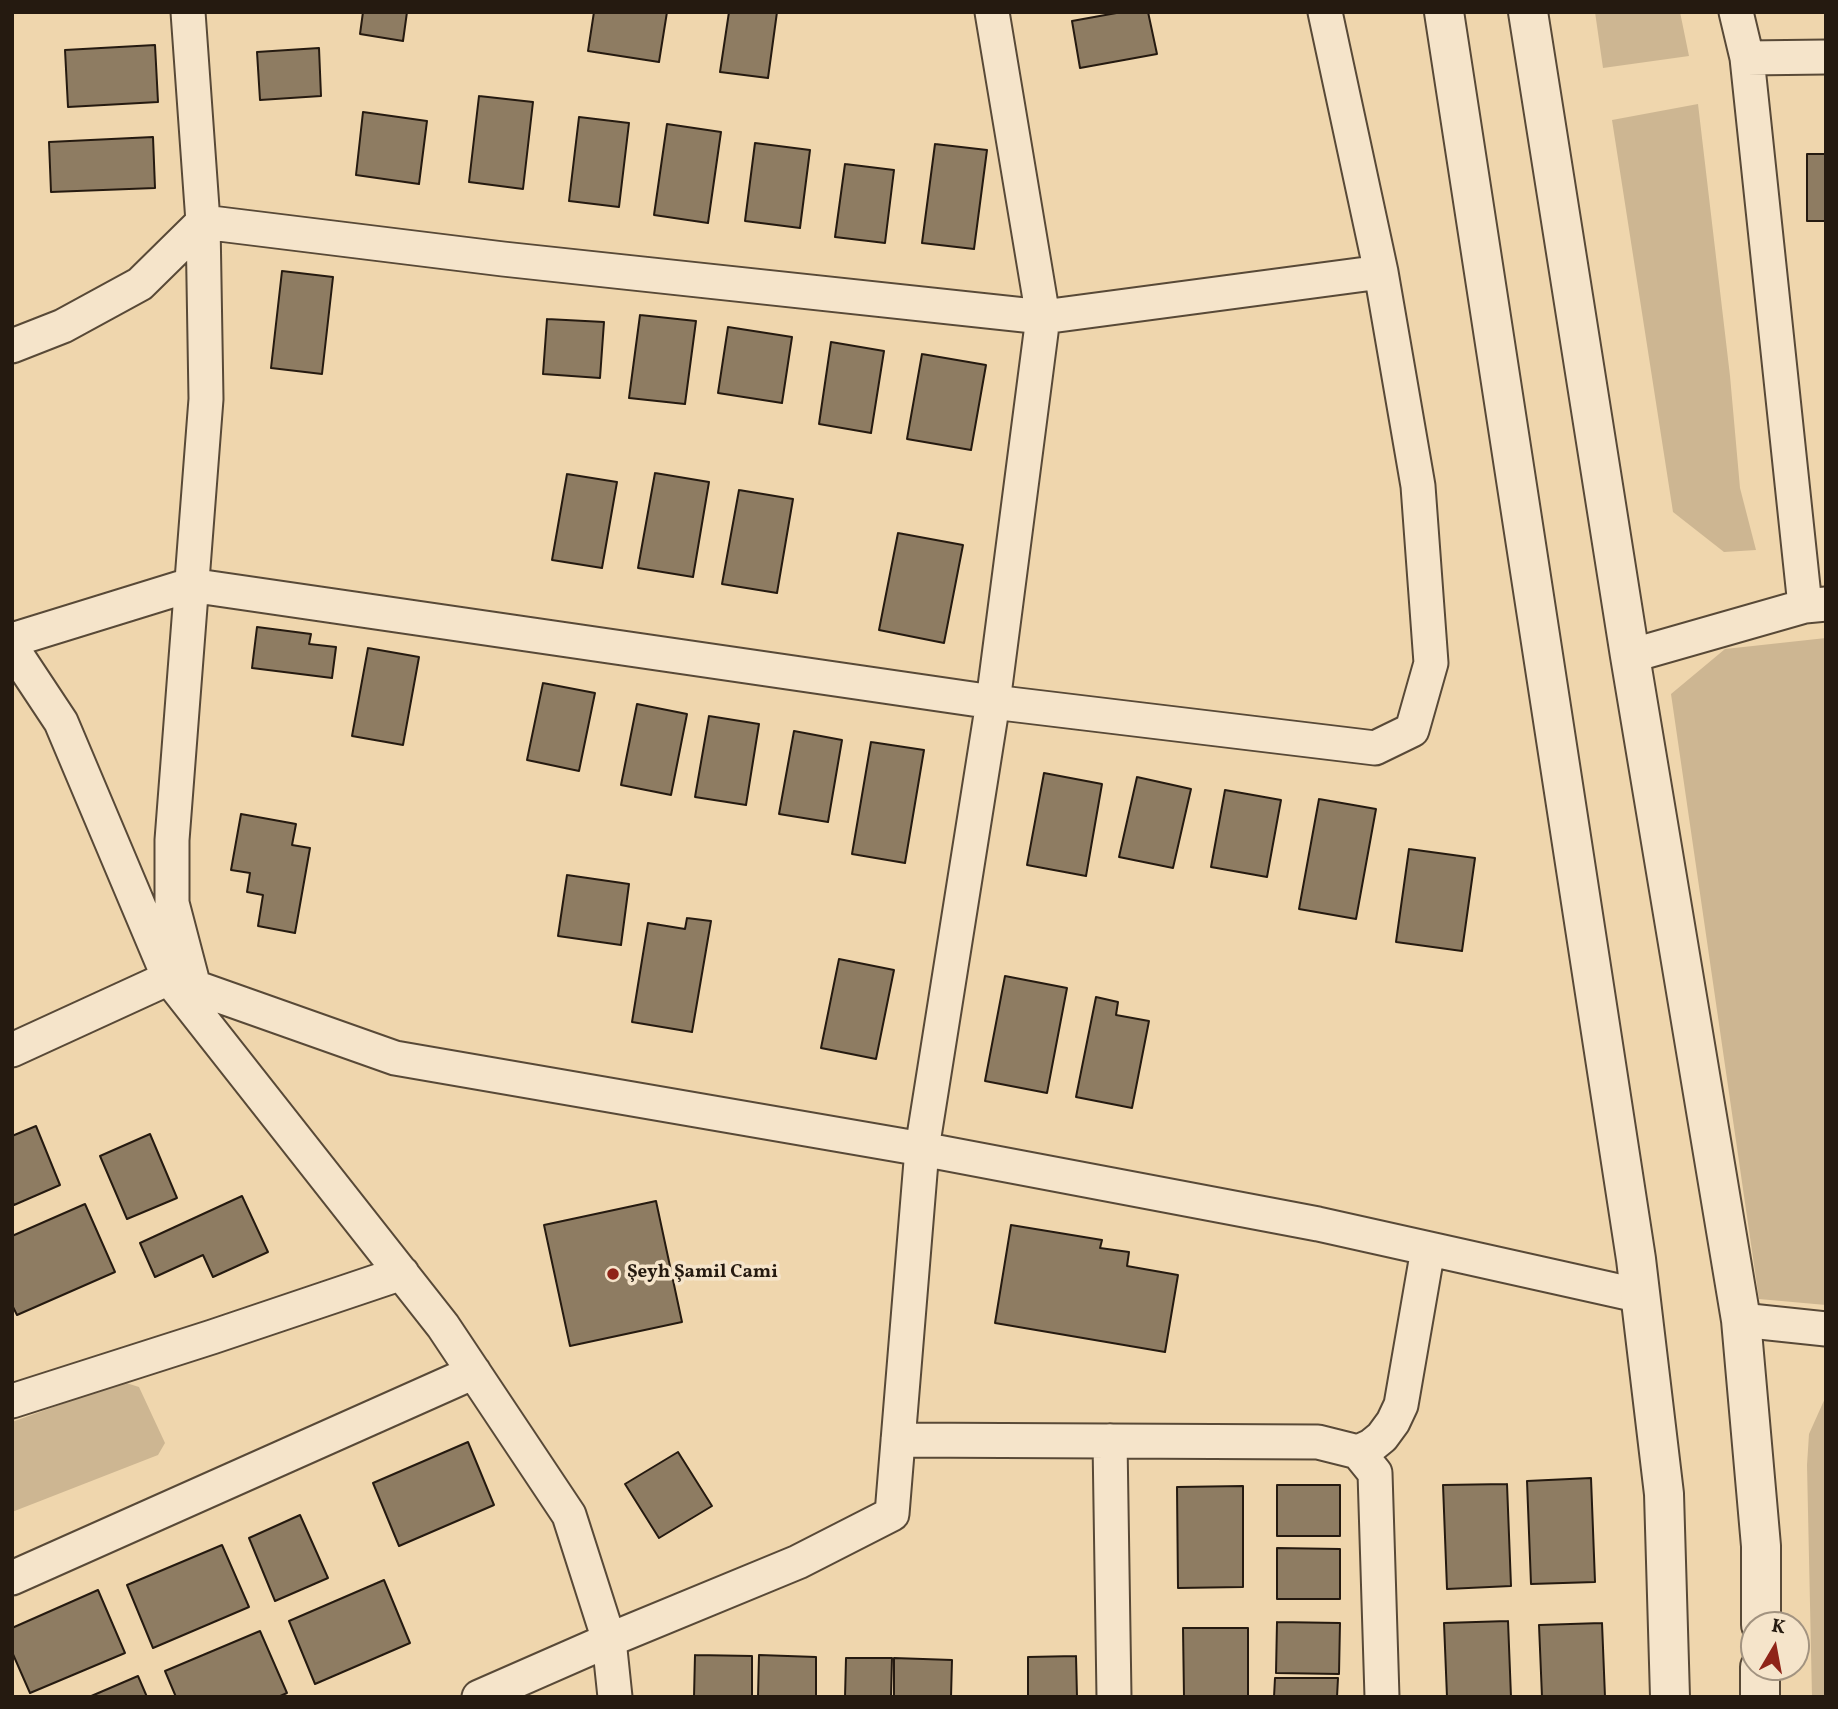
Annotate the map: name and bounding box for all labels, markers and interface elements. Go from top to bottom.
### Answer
place label: Şeyh Şamil Cami [627,1263,778,1285]
marker: Şeyh Şamil Cami [605,1266,621,1282]
north arrow [1740,1611,1810,1681]
text: K [1769,1613,1787,1641]

